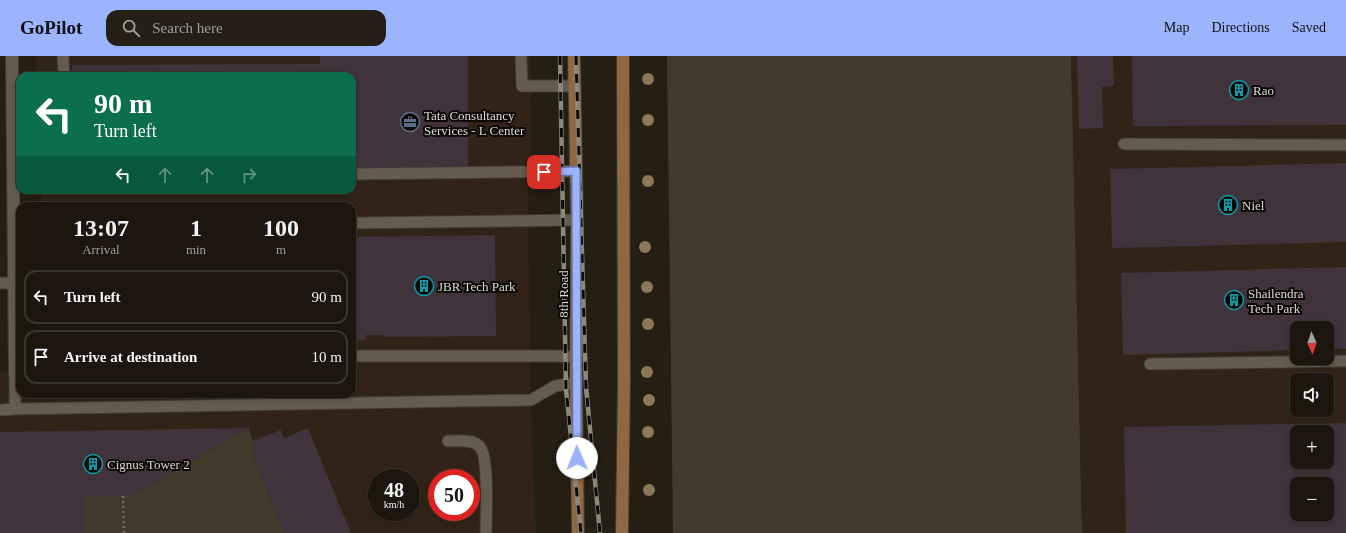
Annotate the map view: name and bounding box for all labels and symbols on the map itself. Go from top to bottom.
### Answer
building icon: Rao [1228,79,1250,101]
place label: Rao [1253,83,1274,98]
place label: Tata Consultancy Services - L Center [424,108,525,138]
office icon: Tata Consultancy Services - L Center [399,111,421,133]
pin [527,155,561,189]
building icon: Niel [1217,194,1239,216]
place label: Niel [1242,198,1265,213]
street label: 8th Road [556,270,571,318]
building icon: JBR Tech Park [413,275,435,297]
place label: JBR Tech Park [438,279,516,294]
place label: Shailendra Tech Park [1248,286,1304,316]
building icon: Shailendra Tech Park [1223,289,1245,311]
north arrow [1290,321,1334,365]
position arrow [556,437,598,479]
building icon: Cignus Tower 2 [82,453,104,475]
place label: Cignus Tower 2 [107,457,190,472]
speed limit sign: 50 [428,469,480,521]

